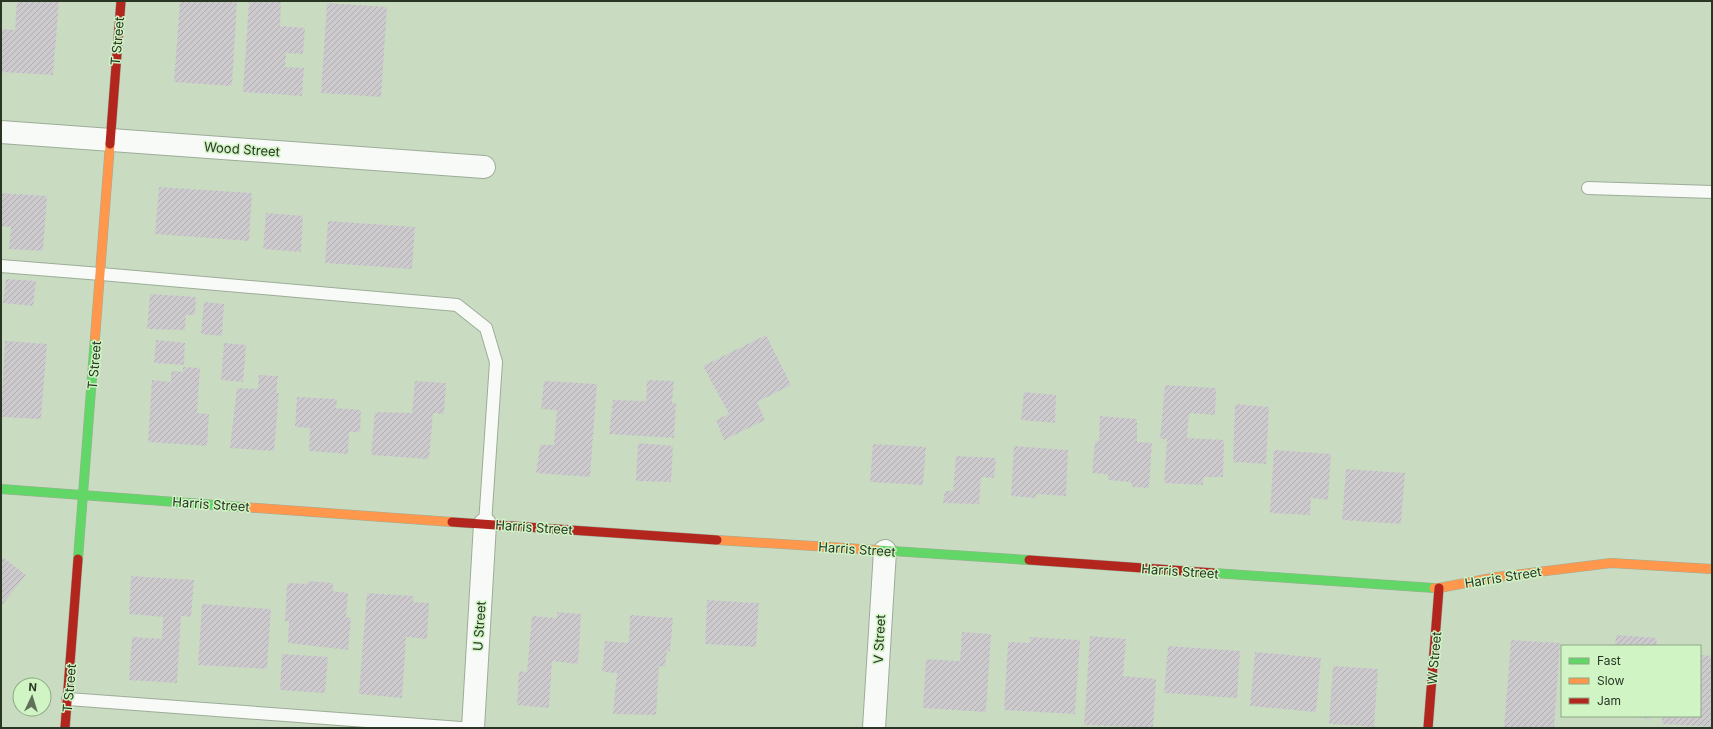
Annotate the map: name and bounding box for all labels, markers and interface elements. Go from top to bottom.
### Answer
street label: T Street [107,16,127,66]
street label: Wood Street [204,138,280,160]
street label: T Street [84,340,104,390]
street label: Harris Street [172,493,250,515]
street label: Harris Street [495,516,573,538]
street label: Harris Street [818,538,896,560]
street label: Harris Street [1141,560,1219,582]
street label: Harris Street [1463,563,1543,591]
street label: U Street [469,600,489,652]
street label: V Street [870,614,888,664]
street label: W Street [1424,631,1444,685]
legend [1561,645,1701,717]
text: Fast [1597,653,1621,668]
street label: T Street [59,663,79,713]
text: Slow [1597,673,1625,688]
north arrow [12,677,52,717]
text: N [28,680,37,694]
text: Jam [1597,693,1621,708]

